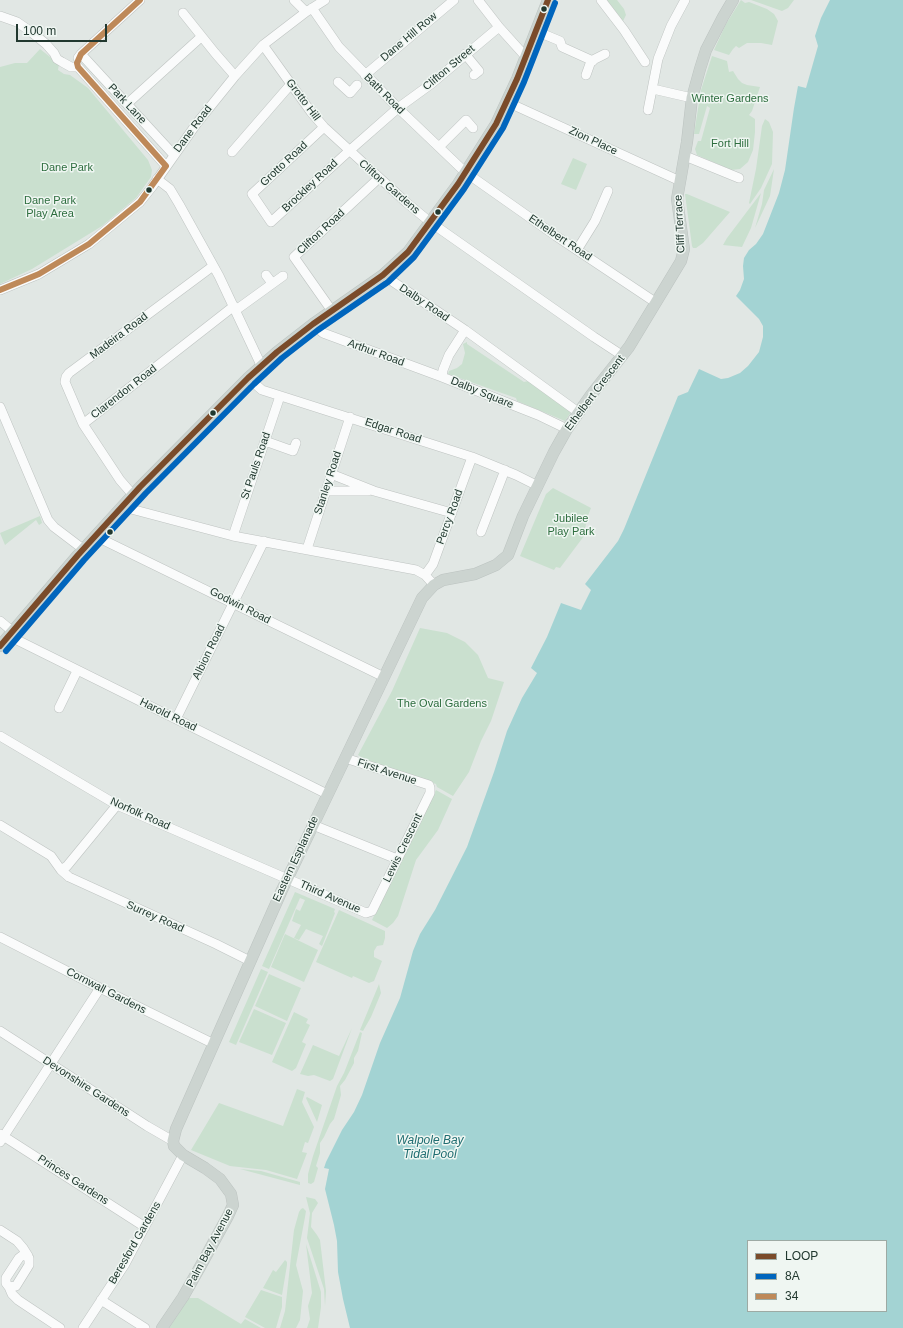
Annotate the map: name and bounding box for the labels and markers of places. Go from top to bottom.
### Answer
unlabelled marker [539,4,549,14]
unlabelled marker [144,185,154,195]
unlabelled marker [433,207,443,217]
unlabelled marker [208,408,218,418]
unlabelled marker [105,527,115,537]

